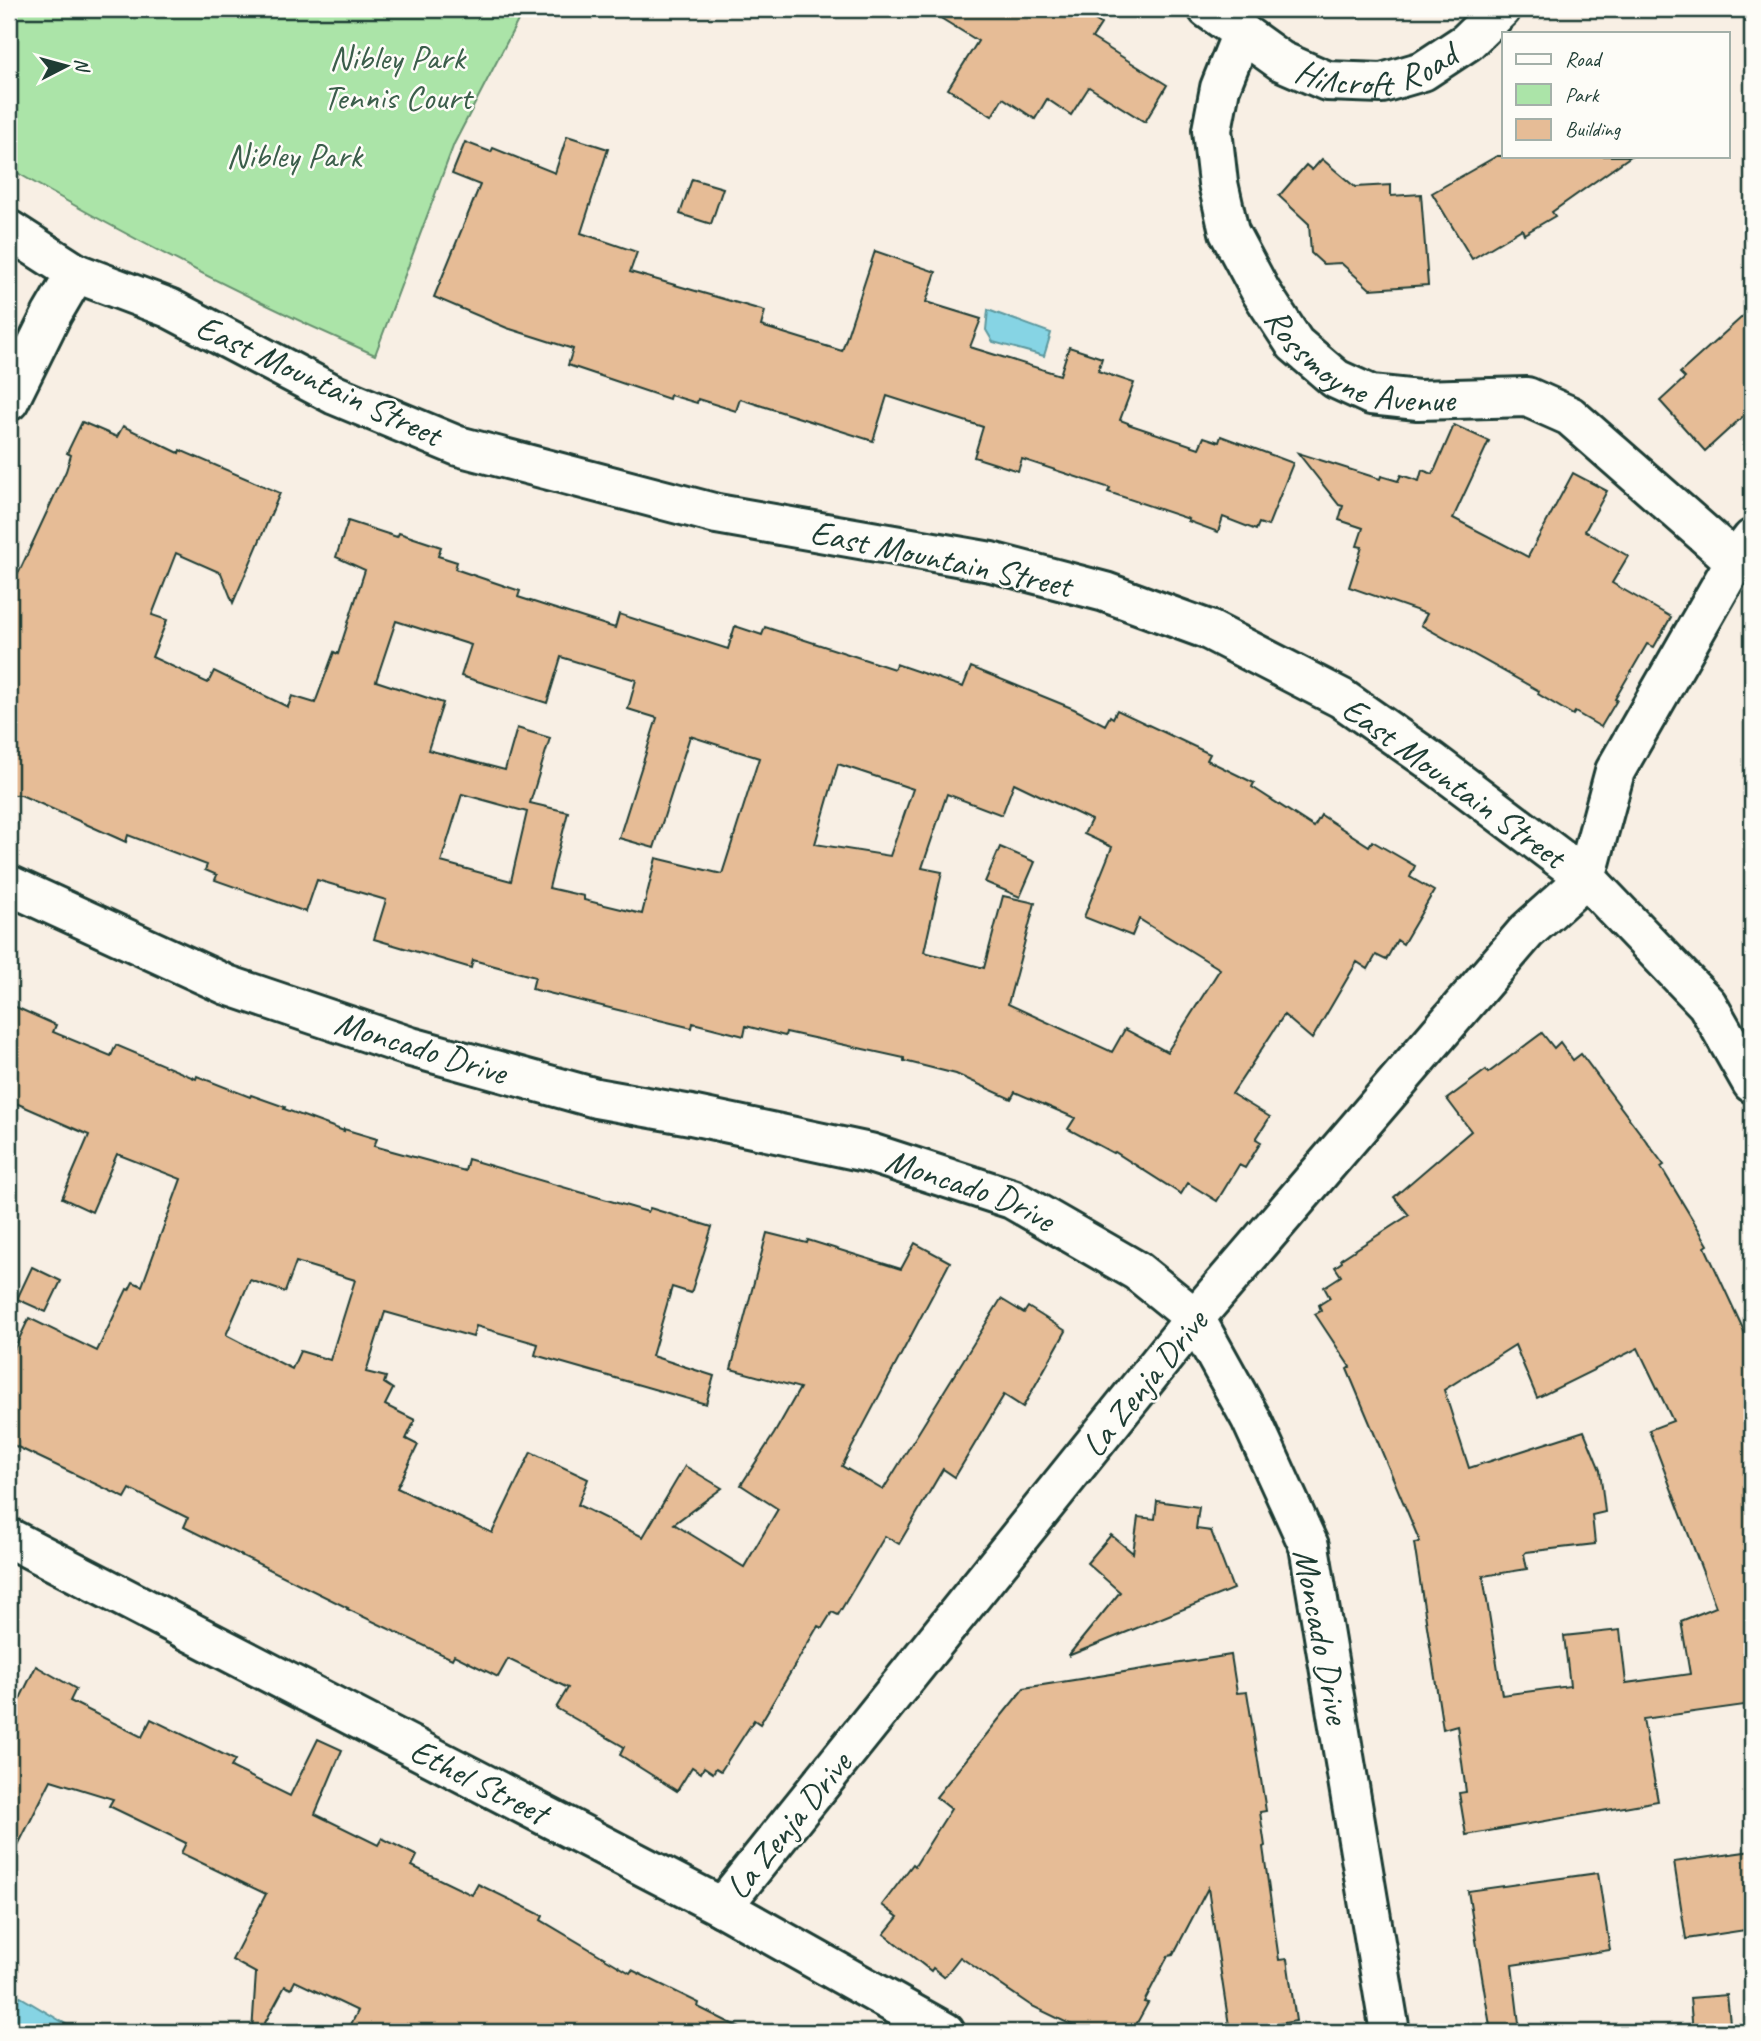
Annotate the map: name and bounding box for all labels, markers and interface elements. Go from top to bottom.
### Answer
street label: Hillcroft Road [1289,30,1470,106]
north arrow [32,32,102,102]
legend [1502,32,1730,158]
park label: Nibley Park Tennis Court [323,35,475,120]
text: Road [1565,46,1604,72]
text: N [69,57,95,75]
text: Park [1565,82,1600,108]
text: Building [1565,116,1622,142]
park label: Nibley Park [226,133,364,178]
street label: Rossmoyne Avenue [1255,300,1458,423]
street label: East Mountain Street [189,304,452,458]
street label: East Mountain Street [806,509,1079,609]
street label: East Mountain Street [1333,686,1577,881]
street label: Moncado Drive [330,1000,515,1096]
street label: Moncado Drive [880,1138,1065,1243]
street label: La Zenja Drive [1071,1298,1219,1466]
street label: Moncado Drive [1283,1545,1361,1730]
street label: Ethel Street [403,1728,559,1837]
street label: La Zenja Drive [715,1740,863,1908]

